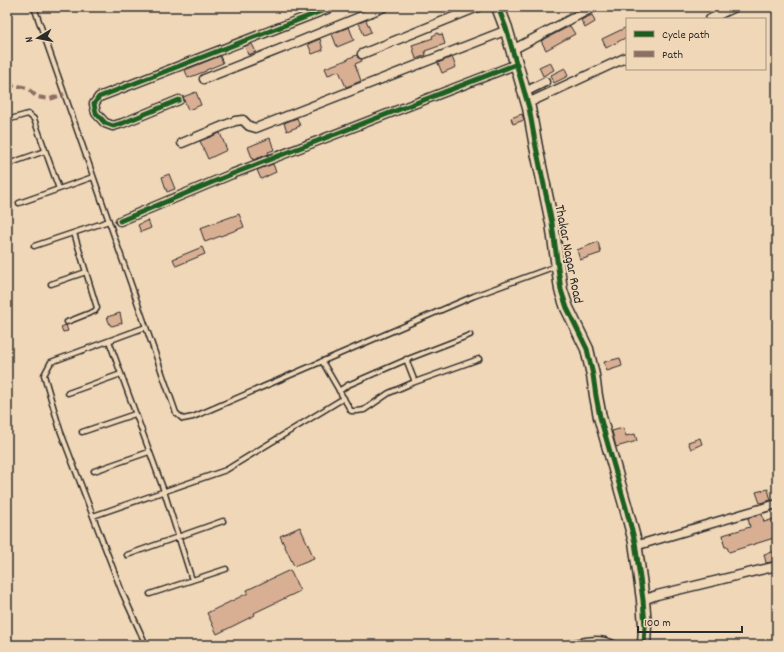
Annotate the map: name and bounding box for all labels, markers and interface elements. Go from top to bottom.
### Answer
north arrow [18,18,58,58]
legend [626,18,766,70]
text: Cycle path [662,27,710,44]
text: N [22,35,38,43]
text: Path [662,47,683,64]
street label: Thakar Nagar Road [549,203,587,305]
scale bar [638,608,742,634]
text: 100 m [644,615,671,632]

